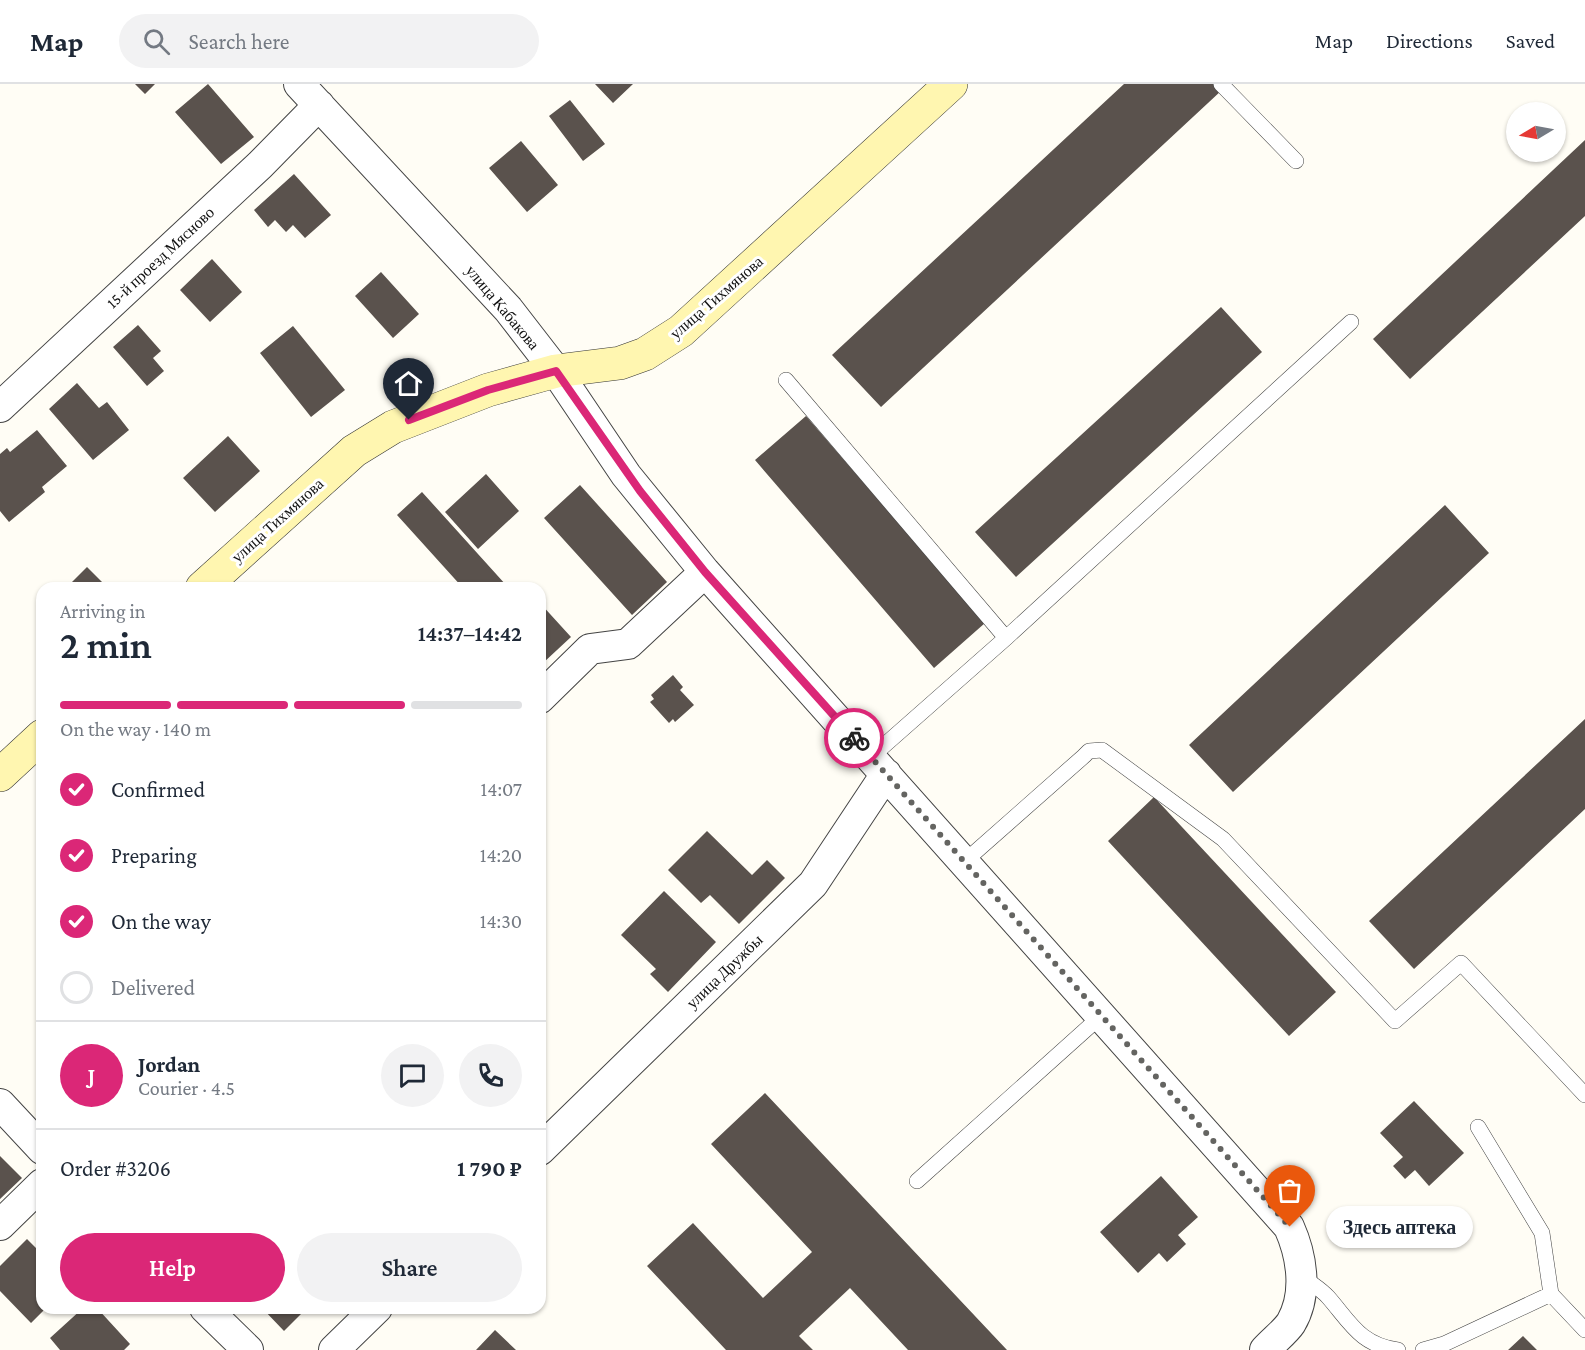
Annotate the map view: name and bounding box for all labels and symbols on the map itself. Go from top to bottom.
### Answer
north arrow [1506,102,1566,162]
street label: 15-й проезд Мясново [103,203,218,312]
street label: улица Тихмянова [667,253,767,343]
street label: улица Кабакова [462,262,543,354]
pin [383,358,434,420]
street label: улица Тихмянова [228,475,327,567]
courier [824,708,884,768]
street label: улица Дружбы [683,931,767,1012]
pin [1264,1165,1315,1227]
callout: Здесь аптека [1326,1206,1473,1248]

